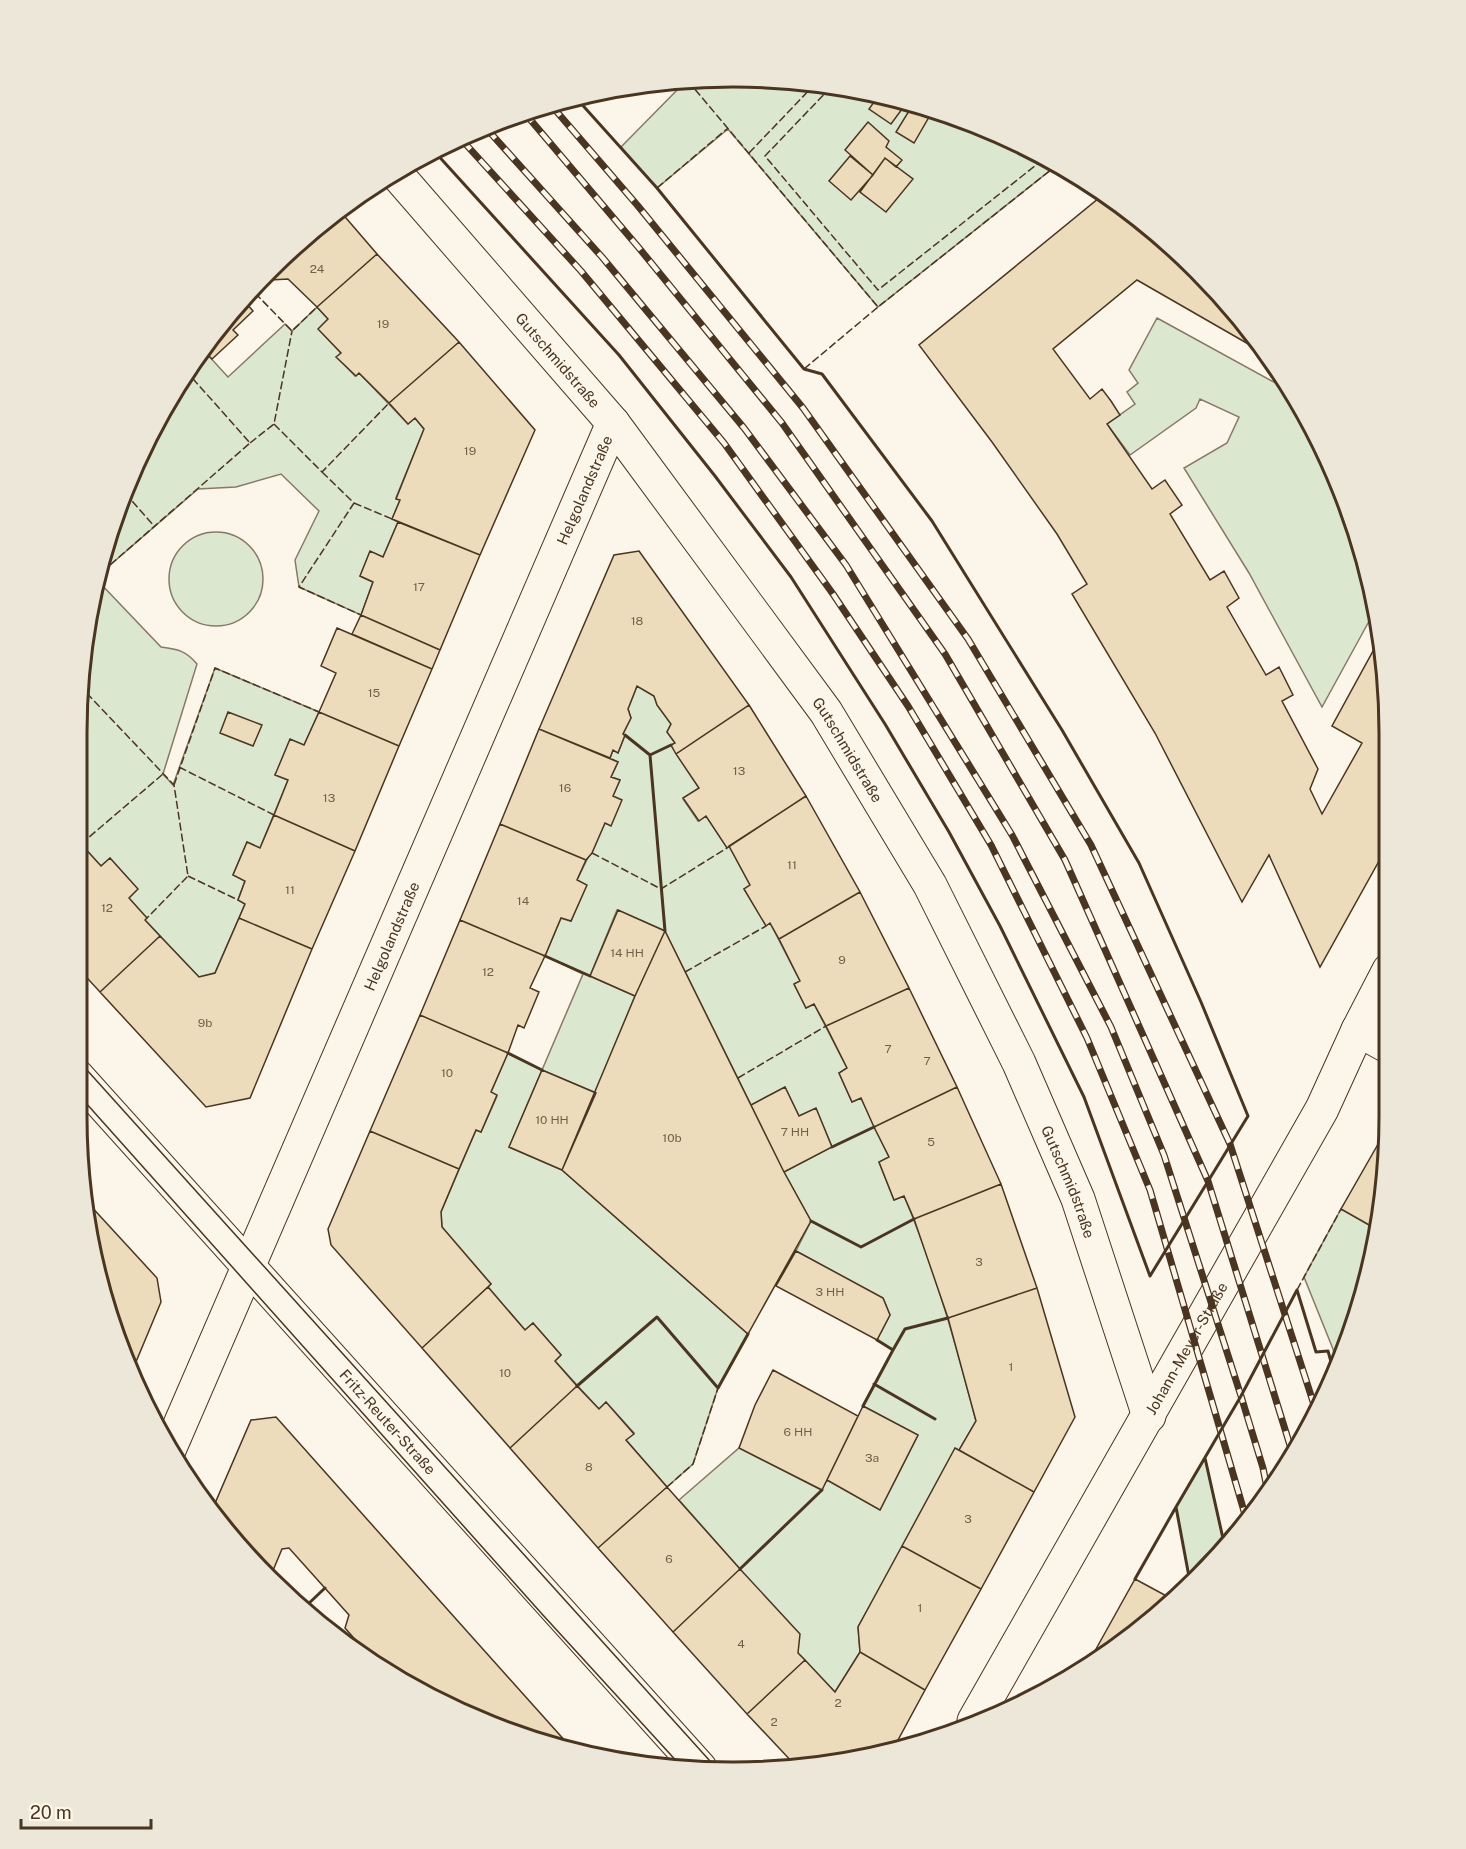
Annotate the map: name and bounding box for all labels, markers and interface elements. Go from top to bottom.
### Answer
house number: 24 [310,262,325,276]
street label: Gutschmidstraße [513,309,604,411]
house number: 19 [377,317,389,331]
street label: Helgolandstraße [553,433,615,547]
house number: 19 [464,444,476,458]
house number: 17 [413,580,425,594]
house number: 18 [631,614,644,628]
house number: 15 [368,686,381,700]
street label: Gutschmidstraße [809,694,887,805]
house number: 13 [733,764,745,778]
house number: 16 [559,781,571,795]
house number: 13 [323,791,335,805]
house number: 11 [787,858,797,872]
street label: Helgolandstraße [360,879,422,993]
house number: 11 [285,883,295,897]
house number: 14 [517,894,530,908]
house number: 12 [101,901,113,915]
house number: 14 HH [610,946,644,960]
house number: 9 [838,953,846,967]
house number: 12 [482,965,494,979]
house number: 9b [198,1016,212,1030]
house number: 7 [884,1042,892,1056]
house number: 7 [923,1054,931,1068]
house number: 10 [441,1066,453,1080]
house number: 10 HH [535,1113,569,1127]
street label: Gutschmidstraße [1039,1123,1099,1240]
house number: 7 HH [781,1125,809,1139]
house number: 10b [662,1131,682,1145]
house number: 5 [927,1135,935,1149]
house number: 3 [975,1255,983,1269]
street label: Johann-Meyer-Straße [1142,1279,1230,1417]
house number: 3 HH [816,1285,844,1299]
house number: 1 [1009,1360,1013,1374]
street label: Fritz-Reuter-Straße [337,1366,440,1478]
house number: 10 [499,1366,511,1380]
house number: 6 HH [784,1425,812,1439]
house number: 3a [865,1451,879,1465]
house number: 8 [585,1460,593,1474]
house number: 3 [964,1512,972,1526]
house number: 6 [665,1552,673,1566]
house number: 1 [918,1601,922,1615]
house number: 4 [737,1637,745,1651]
house number: 2 [834,1696,842,1710]
house number: 2 [770,1715,778,1729]
scale bar [21,1792,152,1830]
text: 20 m [30,1802,72,1823]

